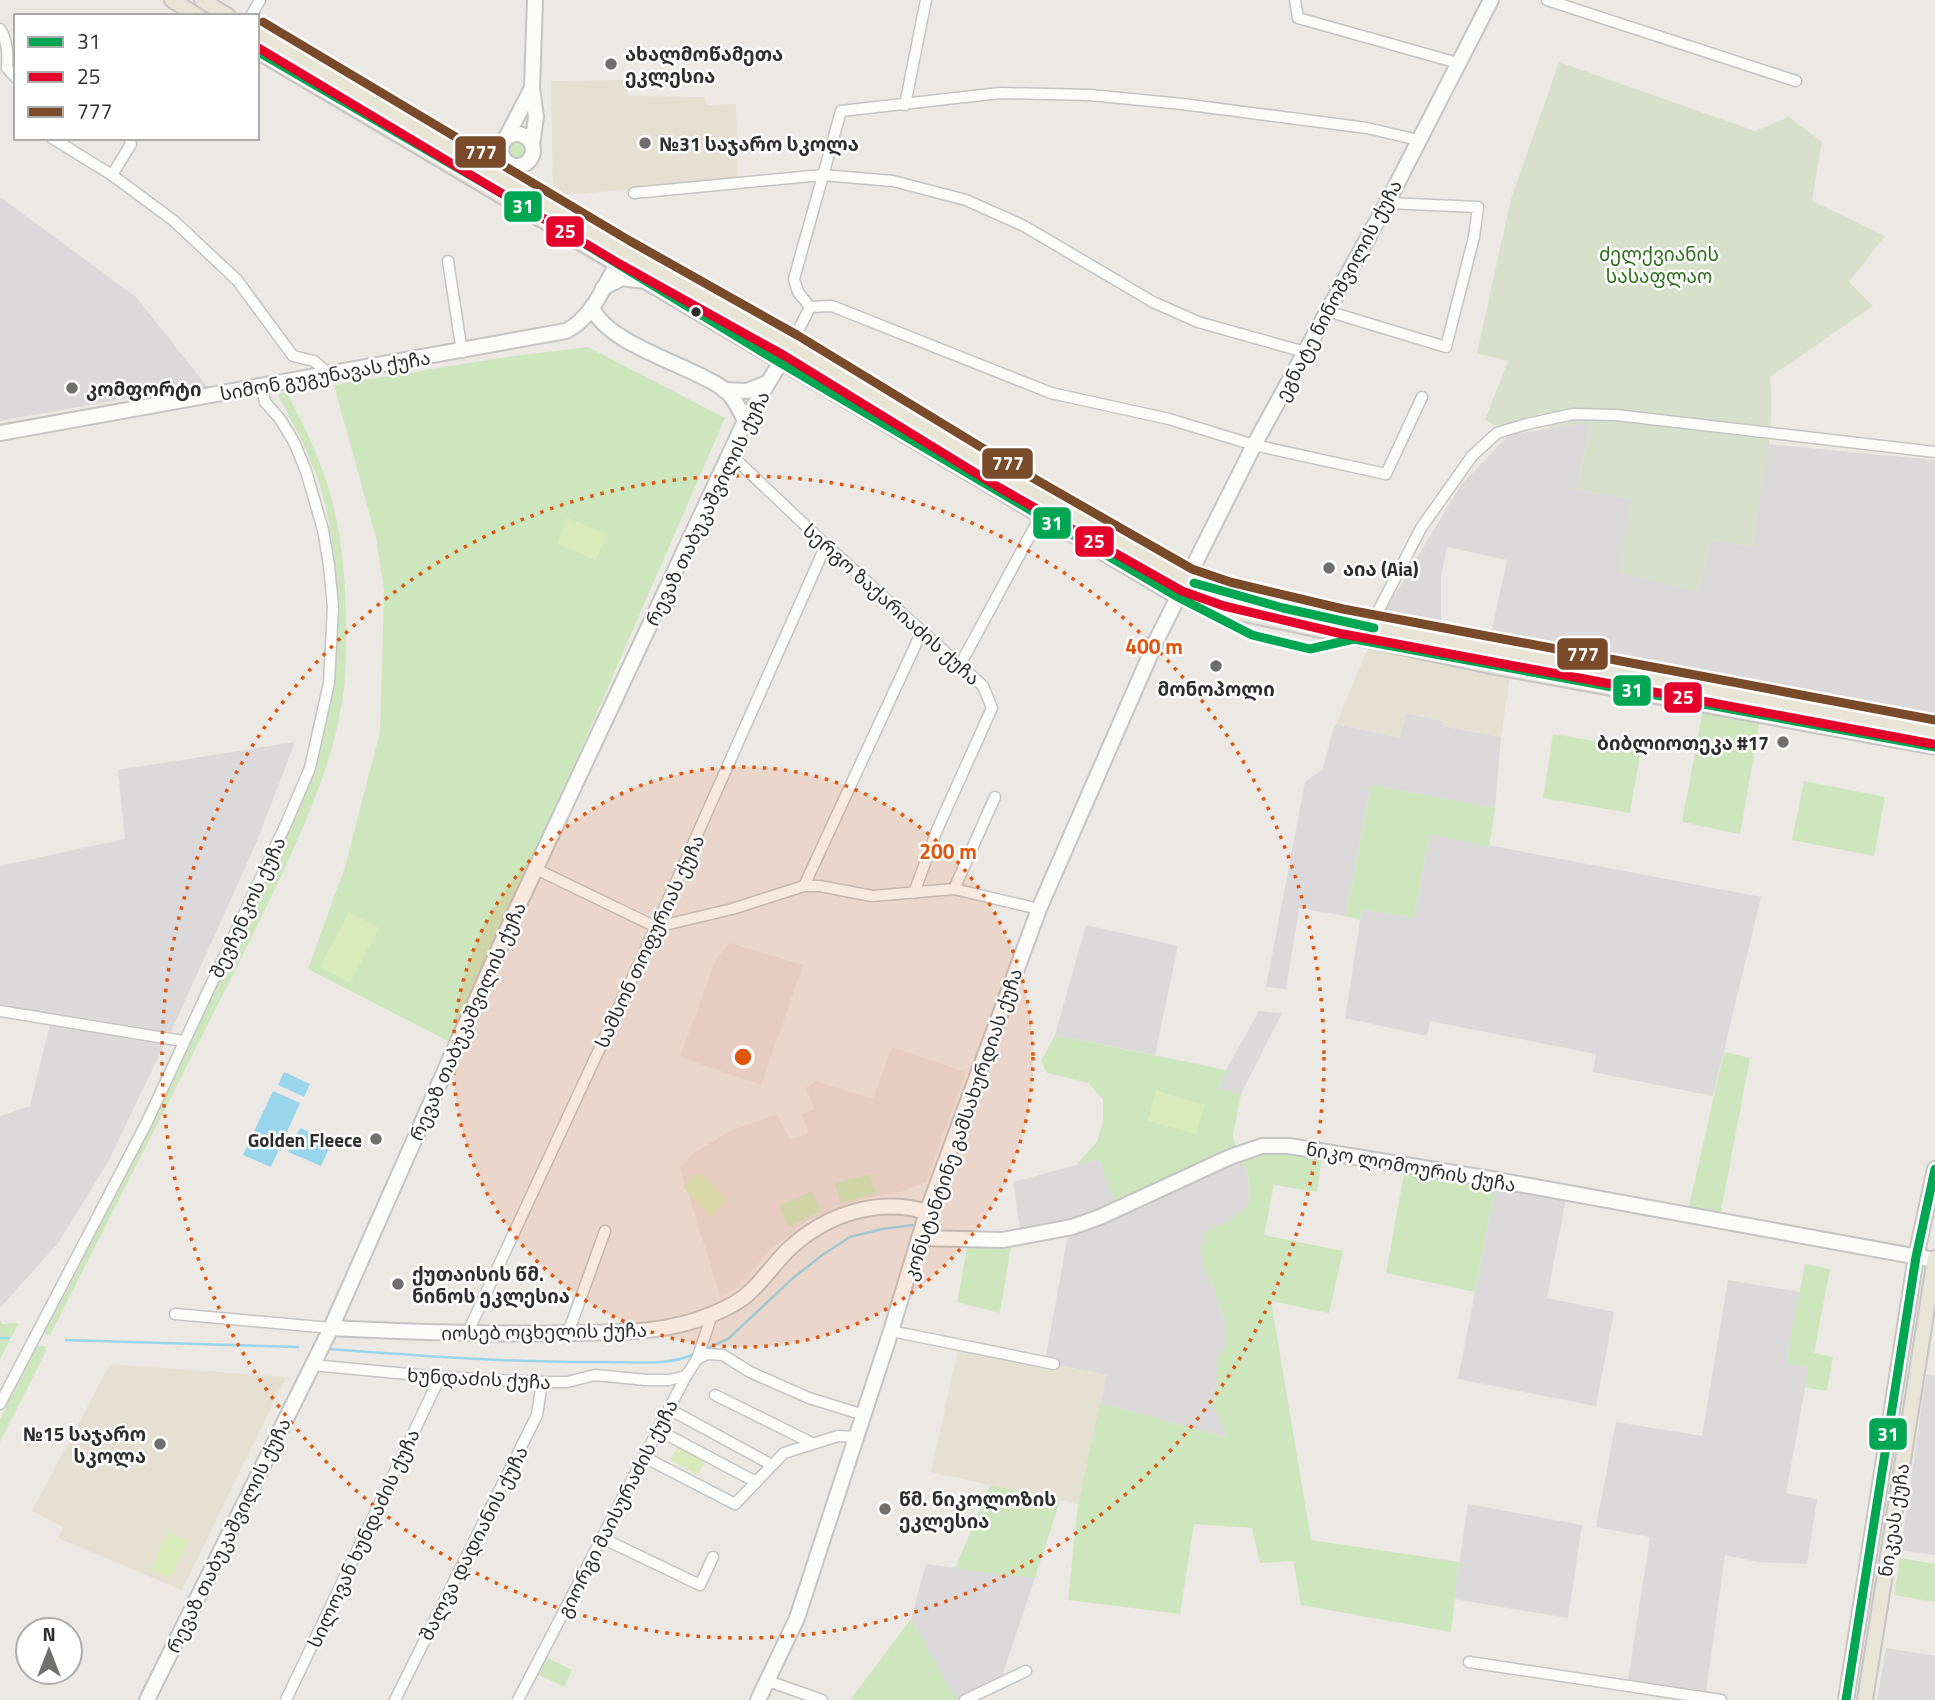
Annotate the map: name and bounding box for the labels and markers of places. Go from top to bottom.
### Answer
place label: ახალმოწამეთა ეკლესია [625,39,783,90]
marker: ახალმოწამეთა ეკლესია [603,56,619,72]
place label: №31 საჯარო სკოლა [659,129,859,158]
marker: №31 საჯარო სკოლა [637,135,653,151]
unlabelled marker [689,305,703,319]
place label: კომფორტი [86,374,201,403]
marker: კომფორტი [64,380,80,396]
place label: აია (Aia) [1343,554,1419,583]
marker: აია (Aia) [1321,560,1337,576]
marker: მონოპოლი [1208,658,1224,674]
place label: მონოპოლი [1157,674,1275,703]
place label: ბიბლიოთეკა #17 [1597,728,1769,757]
marker: ბიბლიოთეკა #17 [1775,734,1791,750]
centre of rings [731,1045,755,1069]
place label: Golden Fleece [248,1125,362,1154]
marker: Golden Fleece [368,1131,384,1147]
place label: ქუთაისის წმ. ნინოს ეკლესია [412,1259,570,1310]
marker: ქუთაისის წმ. ნინოს ეკლესია [390,1276,406,1292]
place label: №15 საჯარო სკოლა [23,1419,146,1470]
marker: №15 საჯარო სკოლა [152,1436,168,1452]
place label: წმ. ნიკოლოზის ეკლესია [899,1484,1056,1535]
marker: წმ. ნიკოლოზის ეკლესია [877,1501,893,1517]

